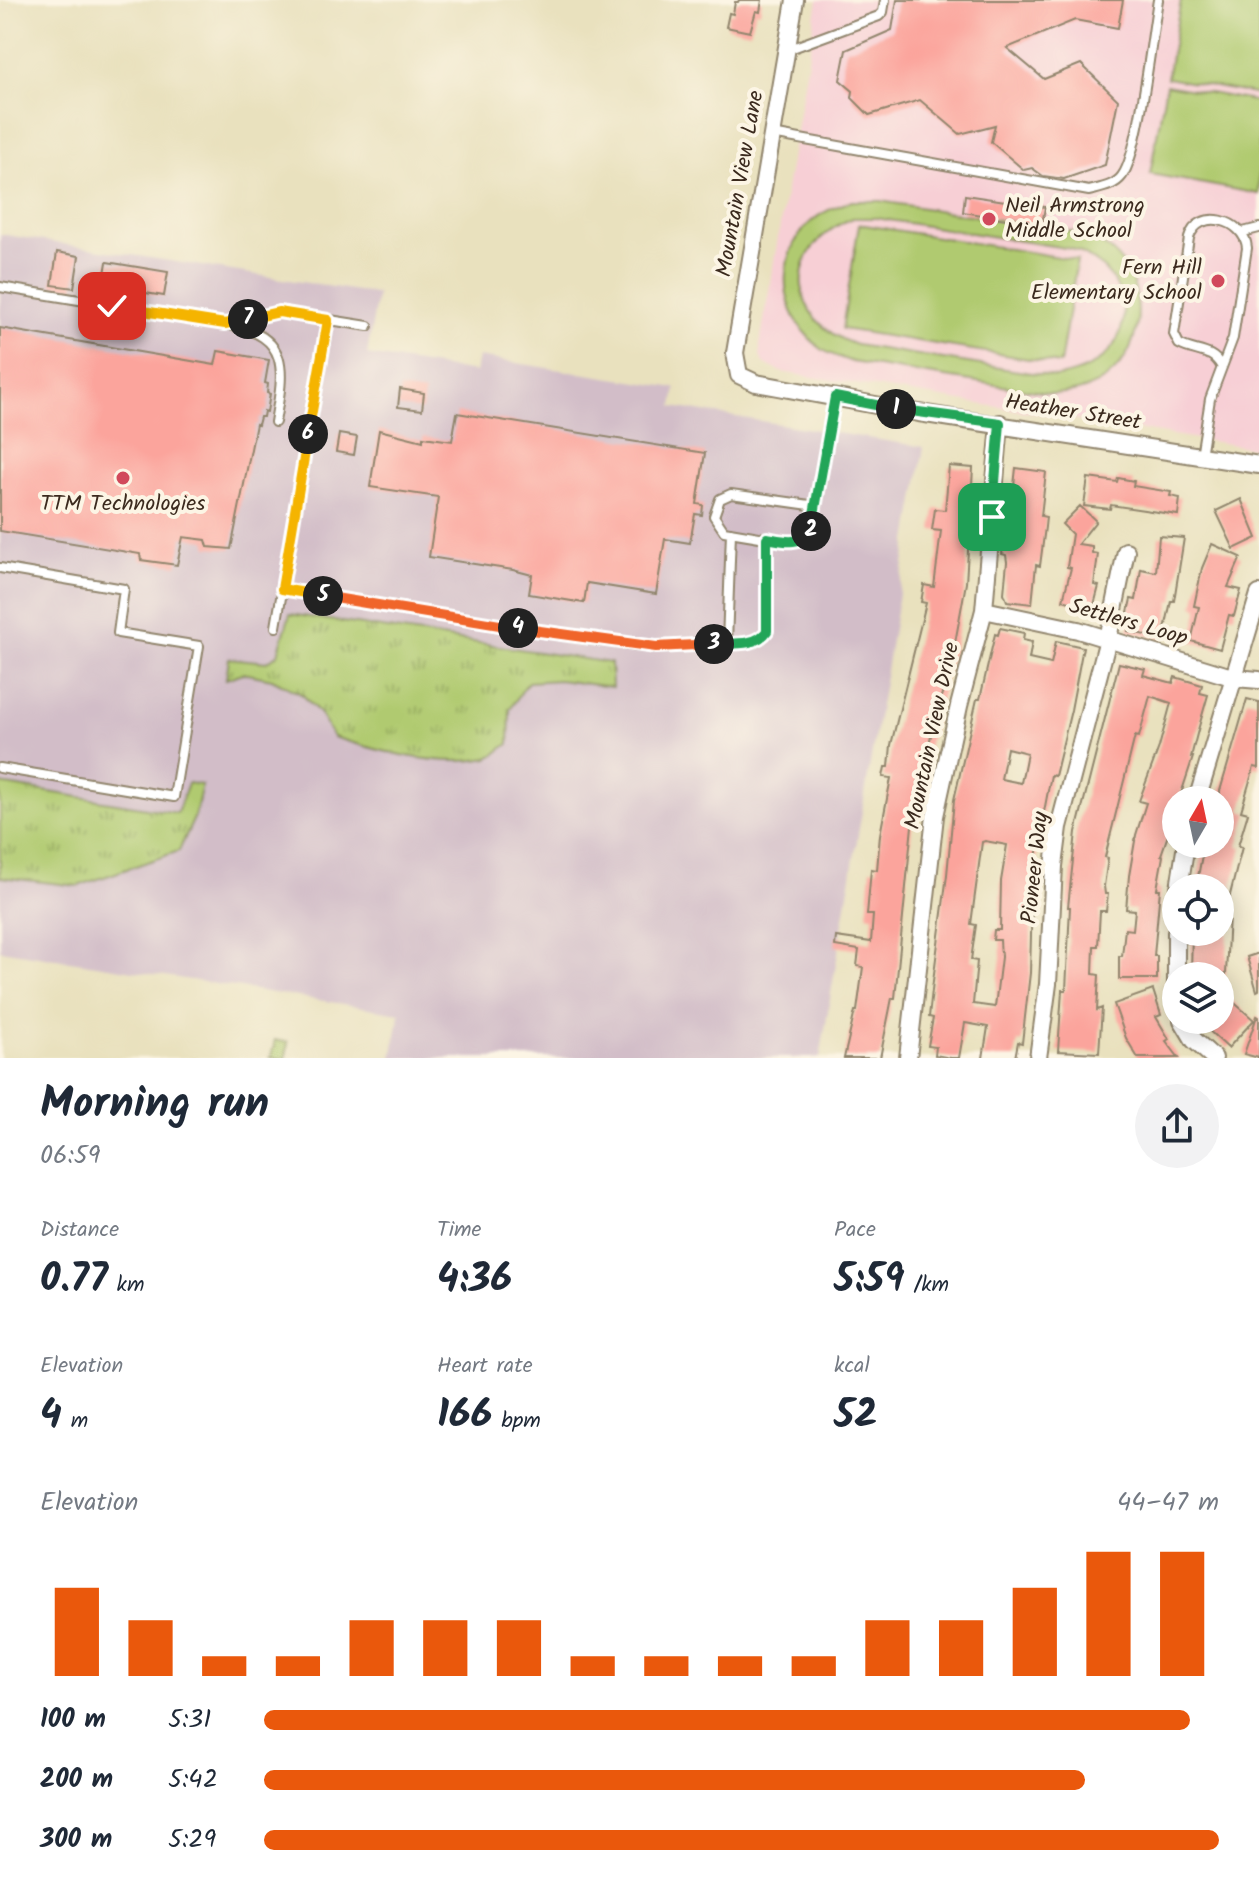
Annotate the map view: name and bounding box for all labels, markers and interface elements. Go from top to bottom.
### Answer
street label: Mountain View Lane [707,88,775,280]
place label: Neil Armstrong Middle School [1005,189,1145,249]
marker: Neil Armstrong Middle School [980,210,998,228]
place label: Fern Hill Elementary School [1031,251,1203,311]
pin [78,272,146,340]
marker: Fern Hill Elementary School [1209,272,1227,290]
icon: check [90,284,134,328]
pin: 7 [228,299,268,339]
text: 7 [243,301,253,336]
street label: Heather Street [1003,385,1144,441]
pin: 1 [876,389,916,429]
text: 1 [893,391,899,426]
pin: 6 [288,414,328,454]
text: 6 [302,416,314,451]
marker: TTM Technologies [114,469,132,487]
pin [958,483,1026,551]
place label: TTM Technologies [41,487,206,522]
icon: arrive [970,495,1014,539]
pin: 2 [791,511,831,551]
text: 2 [805,513,817,548]
pin: 5 [303,576,343,616]
text: 5 [317,578,329,613]
street label: Settlers Loop [1065,589,1192,657]
pin: 4 [498,608,538,648]
text: 4 [512,610,524,645]
pin: 3 [694,624,734,664]
text: 3 [708,626,720,661]
street label: Mountain View Drive [896,639,970,833]
north arrow [1162,786,1234,858]
map controls [1162,786,1234,1034]
street label: Pioneer Way [1013,809,1059,926]
button: locate [1162,874,1234,946]
button: layers [1162,962,1234,1034]
text: Morning run [40,1070,269,1140]
button: share [1135,1084,1219,1168]
text: 06:59 [40,1135,101,1177]
text: Distance [40,1213,119,1248]
text: Time [437,1213,481,1248]
text: Pace [834,1213,876,1248]
text: 0.77 [40,1248,108,1312]
text: 4:36 [437,1248,512,1312]
text: 5:59 [834,1248,905,1312]
text: km [108,1268,144,1303]
text: /km [905,1268,949,1303]
text: Elevation [40,1349,123,1384]
text: Heart rate [437,1349,533,1384]
text: kcal [834,1349,870,1384]
text: 4 [40,1384,62,1448]
text: 166 [437,1384,492,1448]
text: 52 [834,1384,878,1448]
text: m [62,1404,88,1439]
text: bpm [492,1404,541,1439]
text: Elevation [40,1482,138,1524]
text: 44–47 m [1117,1482,1219,1524]
text: 100 m [40,1699,106,1741]
text: 5:31 [168,1699,211,1741]
text: 200 m [40,1759,113,1801]
text: 5:42 [168,1759,218,1801]
text: 300 m [40,1819,112,1861]
text: 5:29 [168,1819,216,1861]

